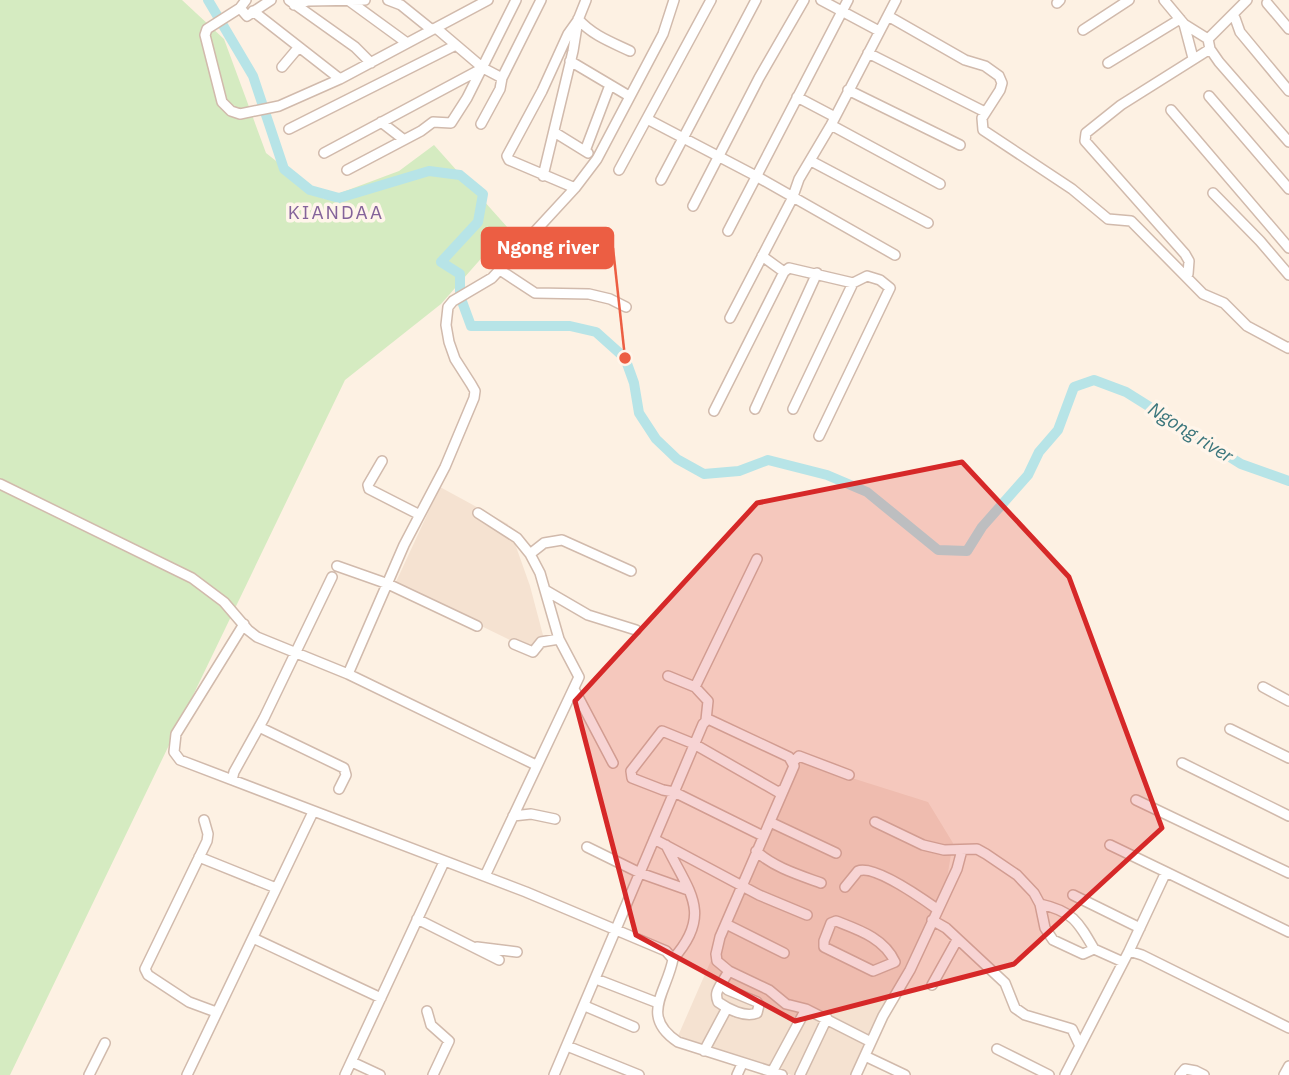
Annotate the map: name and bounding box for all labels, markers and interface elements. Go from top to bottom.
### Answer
district label: KIANDAA [288,200,384,224]
callout: Ngong river [482,228,613,268]
text: Ngong river [497,235,600,259]
water label: Ngong river [1144,396,1239,468]

